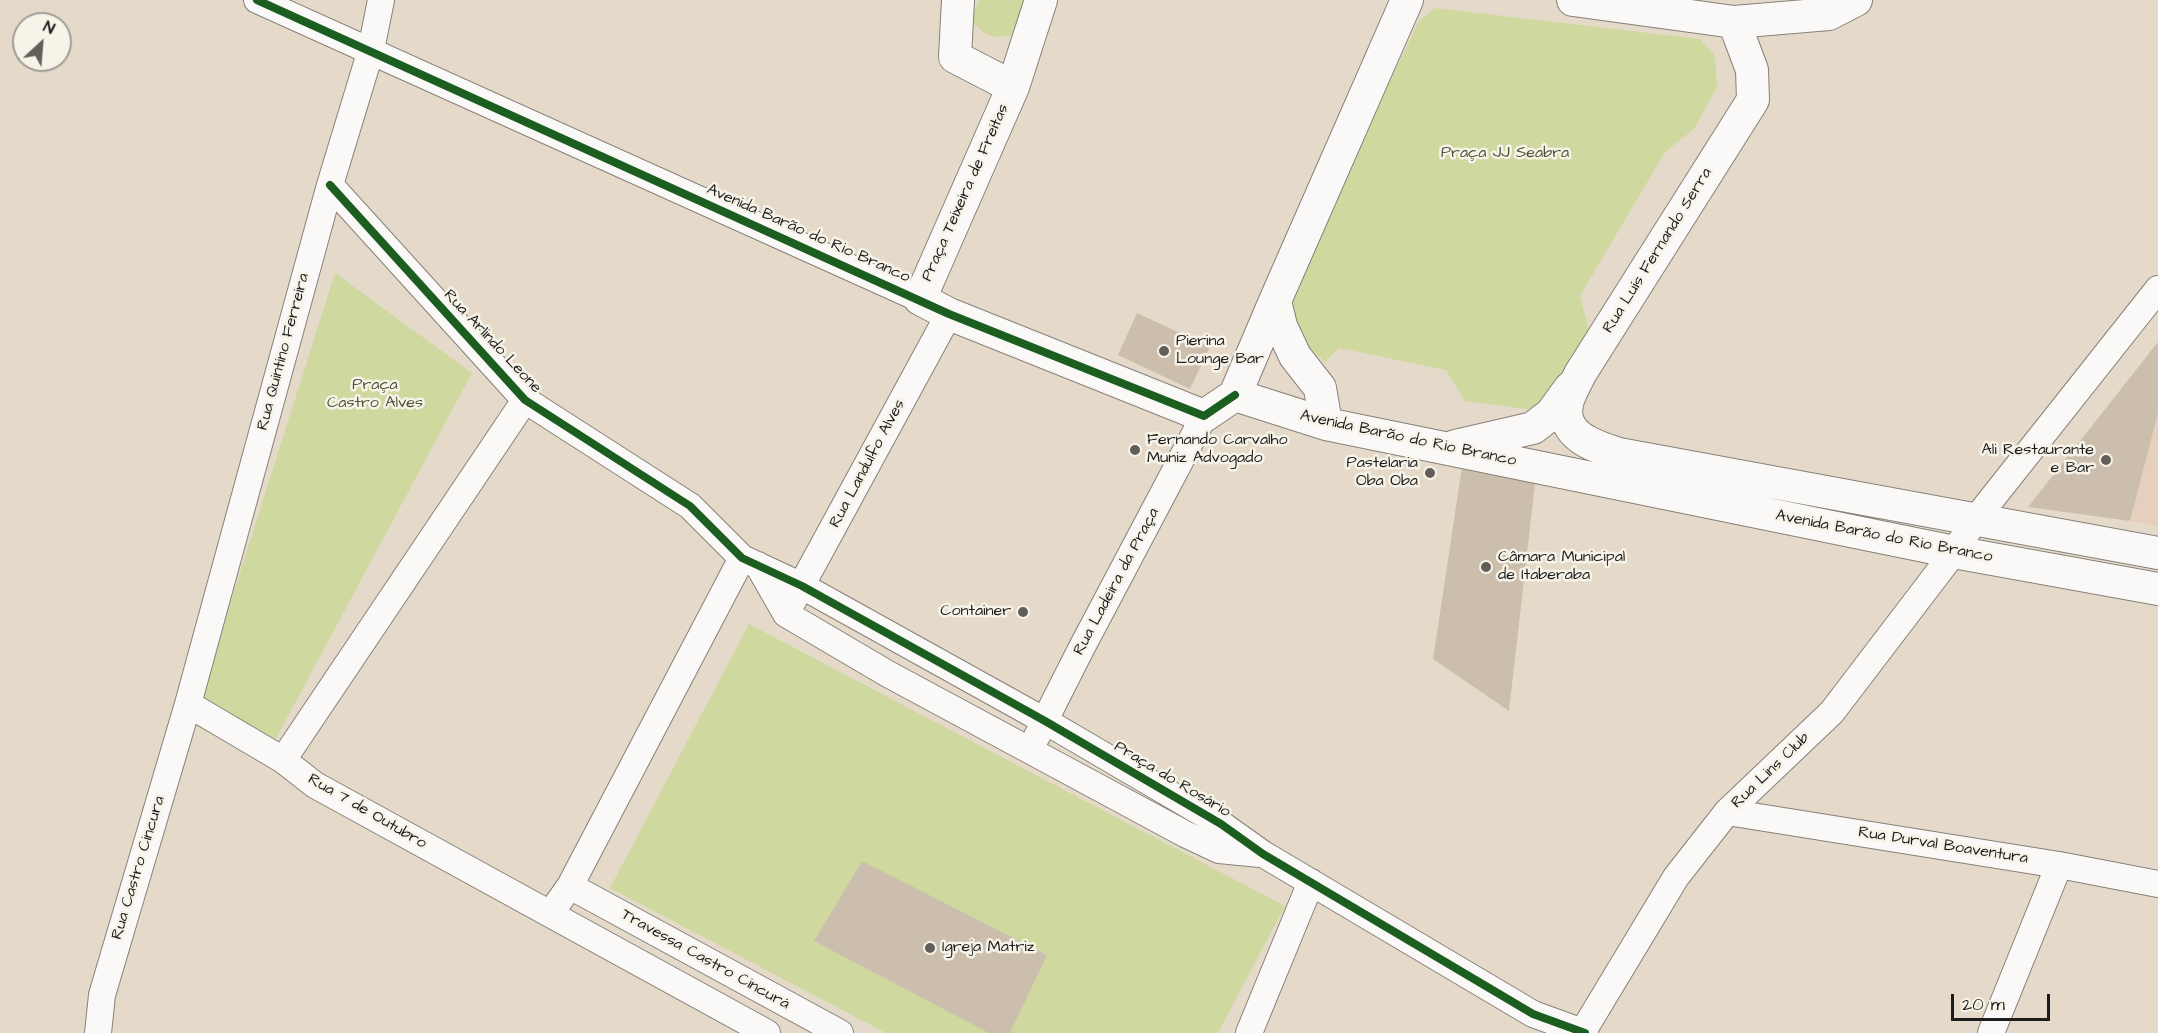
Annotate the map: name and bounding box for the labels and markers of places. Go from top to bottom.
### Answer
place label: Pierina Lounge Bar [1176,332,1264,370]
marker: Pierina Lounge Bar [1157,344,1171,358]
place label: Fernando Carvalho Muniz Advogado [1147,431,1287,469]
place label: Ali Restaurante e Bar [1981,441,2094,479]
marker: Fernando Carvalho Muniz Advogado [1128,443,1142,457]
marker: Ali Restaurante e Bar [2099,453,2113,467]
place label: Pastelaria Oba Oba [1346,454,1418,492]
marker: Pastelaria Oba Oba [1423,466,1437,480]
place label: Câmara Municipal de Itaberaba [1498,548,1625,586]
marker: Câmara Municipal de Itaberaba [1479,560,1493,574]
place label: Container [940,602,1011,622]
marker: Container [1016,605,1030,619]
place label: Igreja Matriz [942,938,1035,958]
marker: Igreja Matriz [923,941,937,955]

